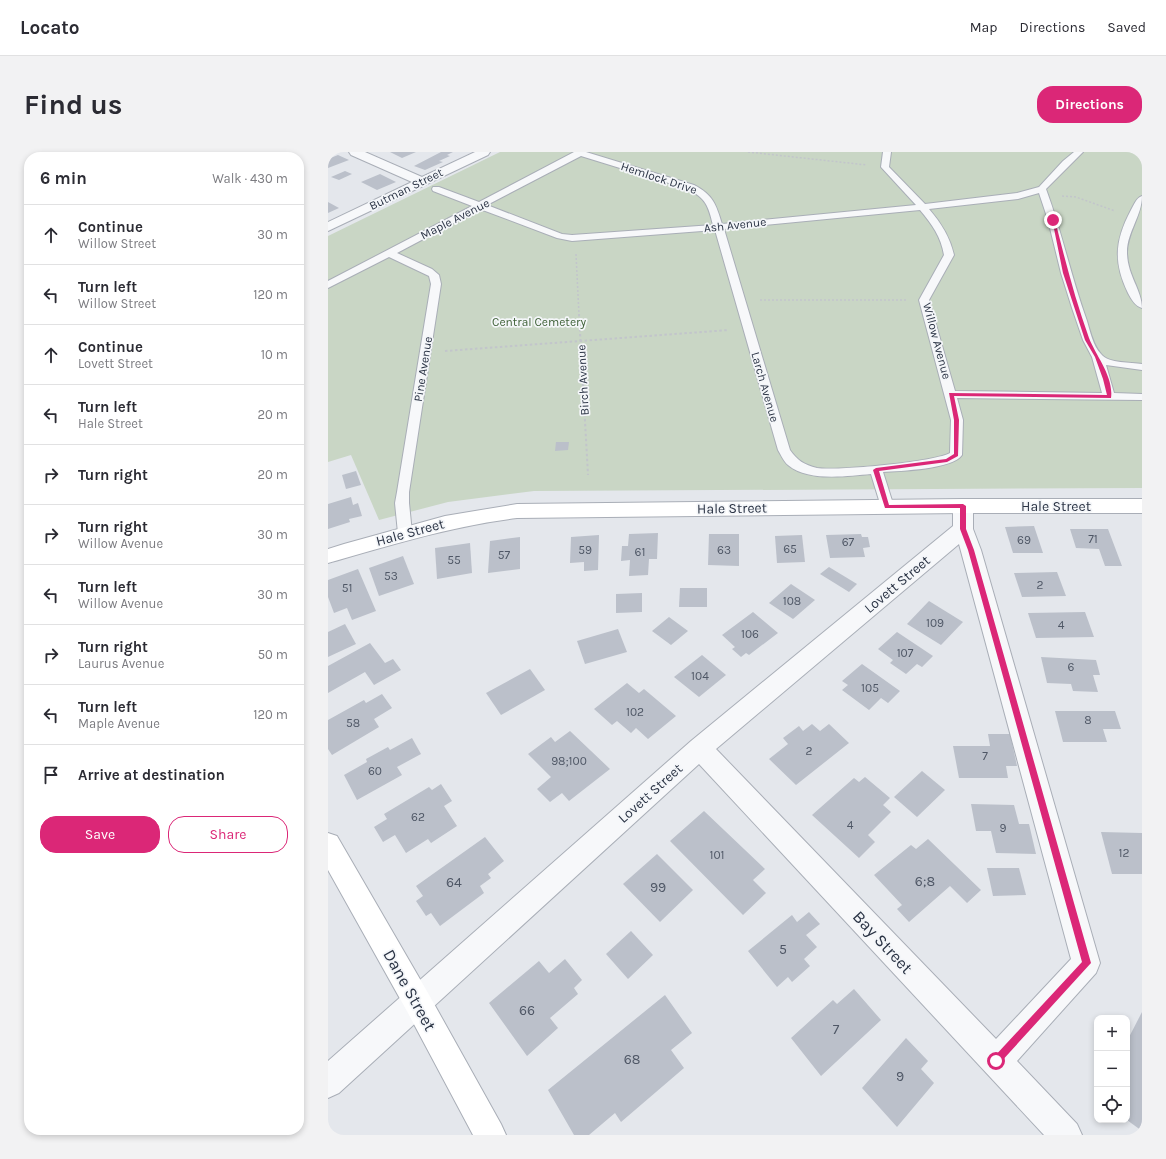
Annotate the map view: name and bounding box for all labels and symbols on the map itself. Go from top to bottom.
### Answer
street label: Hemlock Drive [619,159,699,197]
street label: Butman Street [367,165,446,213]
street label: Maple Avenue [418,196,492,242]
route end [1044,211,1062,229]
street label: Ash Avenue [703,215,767,235]
street label: Willow Avenue [920,301,954,381]
park label: Central Cemetery [492,315,586,329]
street label: Pine Avenue [411,335,435,403]
street label: Birch Avenue [574,344,592,416]
street label: Larch Avenue [748,350,782,424]
street label: Hale Street [1021,498,1091,515]
street label: Hale Street [697,499,767,518]
street label: Hale Street [374,515,446,550]
house number: 71 [1088,532,1098,546]
house number: 69 [1017,533,1031,547]
house number: 67 [842,535,855,549]
house number: 65 [783,542,797,556]
house number: 59 [578,543,592,557]
house number: 63 [717,543,731,557]
house number: 61 [635,545,645,559]
house number: 57 [498,548,511,562]
street label: Lovett Street [861,552,934,617]
house number: 55 [447,553,461,567]
house number: 53 [384,569,398,583]
house number: 2 [1037,578,1044,592]
house number: 51 [342,581,352,595]
house number: 108 [783,594,801,608]
house number: 109 [926,616,944,630]
house number: 4 [1058,618,1065,632]
house number: 106 [741,627,759,641]
house number: 107 [897,646,914,660]
house number: 6 [1068,660,1075,674]
house number: 104 [691,669,709,683]
house number: 105 [861,681,879,695]
house number: 102 [626,705,644,719]
house number: 8 [1084,713,1092,727]
house number: 58 [346,716,360,730]
house number: 2 [806,744,813,758]
house number: 7 [982,749,988,763]
house number: 98;100 [551,754,587,768]
street label: Lovett Street [615,760,686,827]
house number: 60 [368,764,382,778]
house number: 62 [411,810,425,824]
house number: 4 [847,818,854,832]
house number: 9 [1000,821,1007,835]
house number: 12 [1119,846,1130,860]
house number: 101 [709,848,725,862]
house number: 6;8 [915,873,935,890]
house number: 64 [446,874,462,891]
house number: 99 [650,879,666,896]
street label: Bay Street [849,906,917,978]
house number: 5 [779,941,787,958]
street label: Dane Street [379,946,441,1034]
house number: 66 [519,1002,535,1019]
house number: 7 [833,1021,840,1038]
house number: 68 [624,1051,640,1068]
route start [987,1052,1005,1070]
house number: 9 [896,1068,904,1085]

